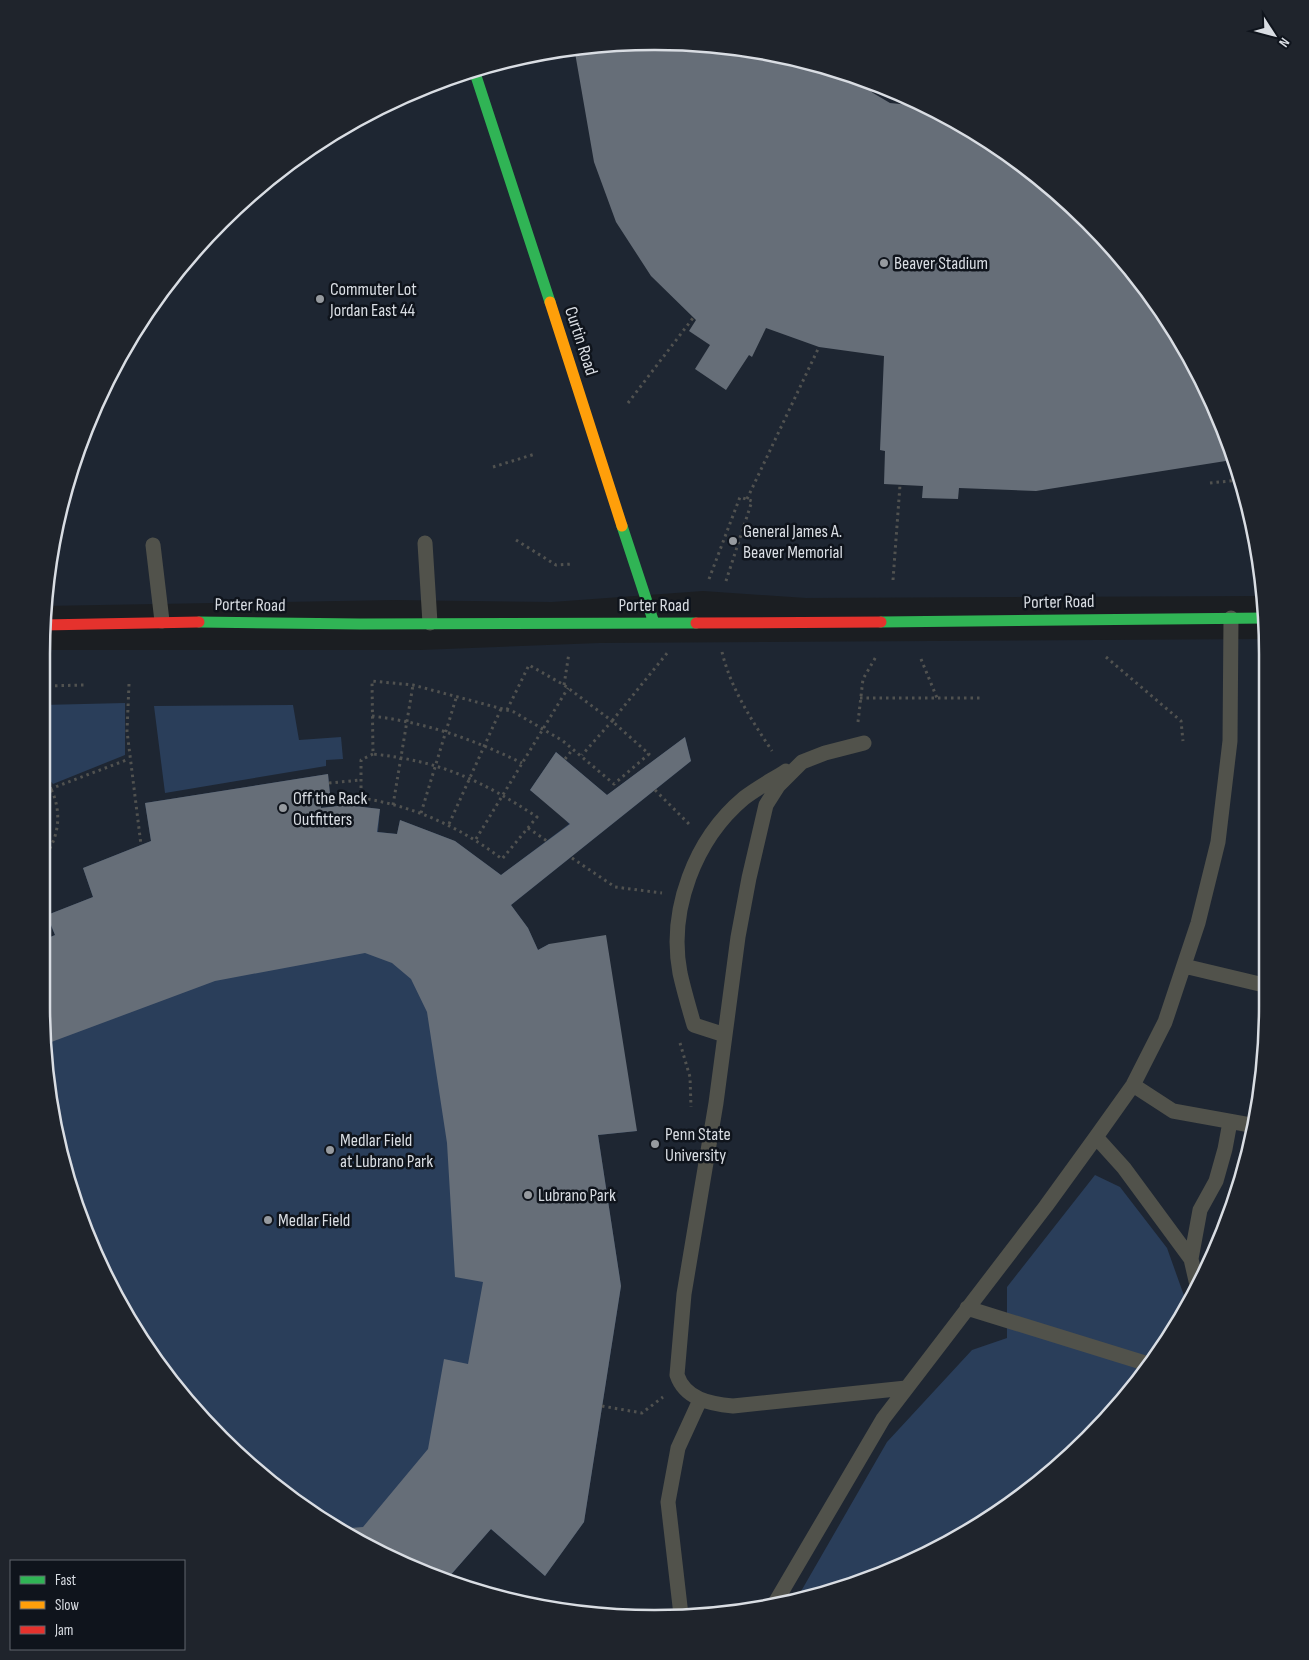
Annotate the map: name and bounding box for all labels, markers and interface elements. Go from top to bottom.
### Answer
north arrow [1249,10,1299,60]
text: N [1275,34,1293,50]
place label: Beaver Stadium [894,253,988,274]
marker: Beaver Stadium [878,257,890,269]
place label: Commuter Lot Jordan East 44 [329,279,417,321]
marker: Commuter Lot Jordan East 44 [314,293,326,305]
street label: Curtin Road [560,304,602,378]
place label: General James A. Beaver Memorial [743,521,843,563]
marker: General James A. Beaver Memorial [727,535,739,547]
street label: Porter Road [1023,591,1095,613]
street label: Porter Road [214,594,286,616]
street label: Porter Road [618,595,690,616]
place label: Off the Rack Outfitters [293,788,367,830]
marker: Off the Rack Outfitters [277,802,289,814]
place label: Penn State University [665,1124,731,1166]
place label: Medlar Field at Lubrano Park [340,1130,433,1172]
marker: Penn State University [649,1138,661,1150]
marker: Medlar Field at Lubrano Park [324,1144,336,1156]
place label: Lubrano Park [538,1185,616,1206]
marker: Lubrano Park [522,1189,534,1201]
place label: Medlar Field [278,1210,350,1231]
marker: Medlar Field [262,1214,274,1226]
legend [10,1560,185,1650]
text: Fast [55,1571,77,1590]
text: Slow [55,1596,79,1615]
text: Jam [54,1621,73,1640]

